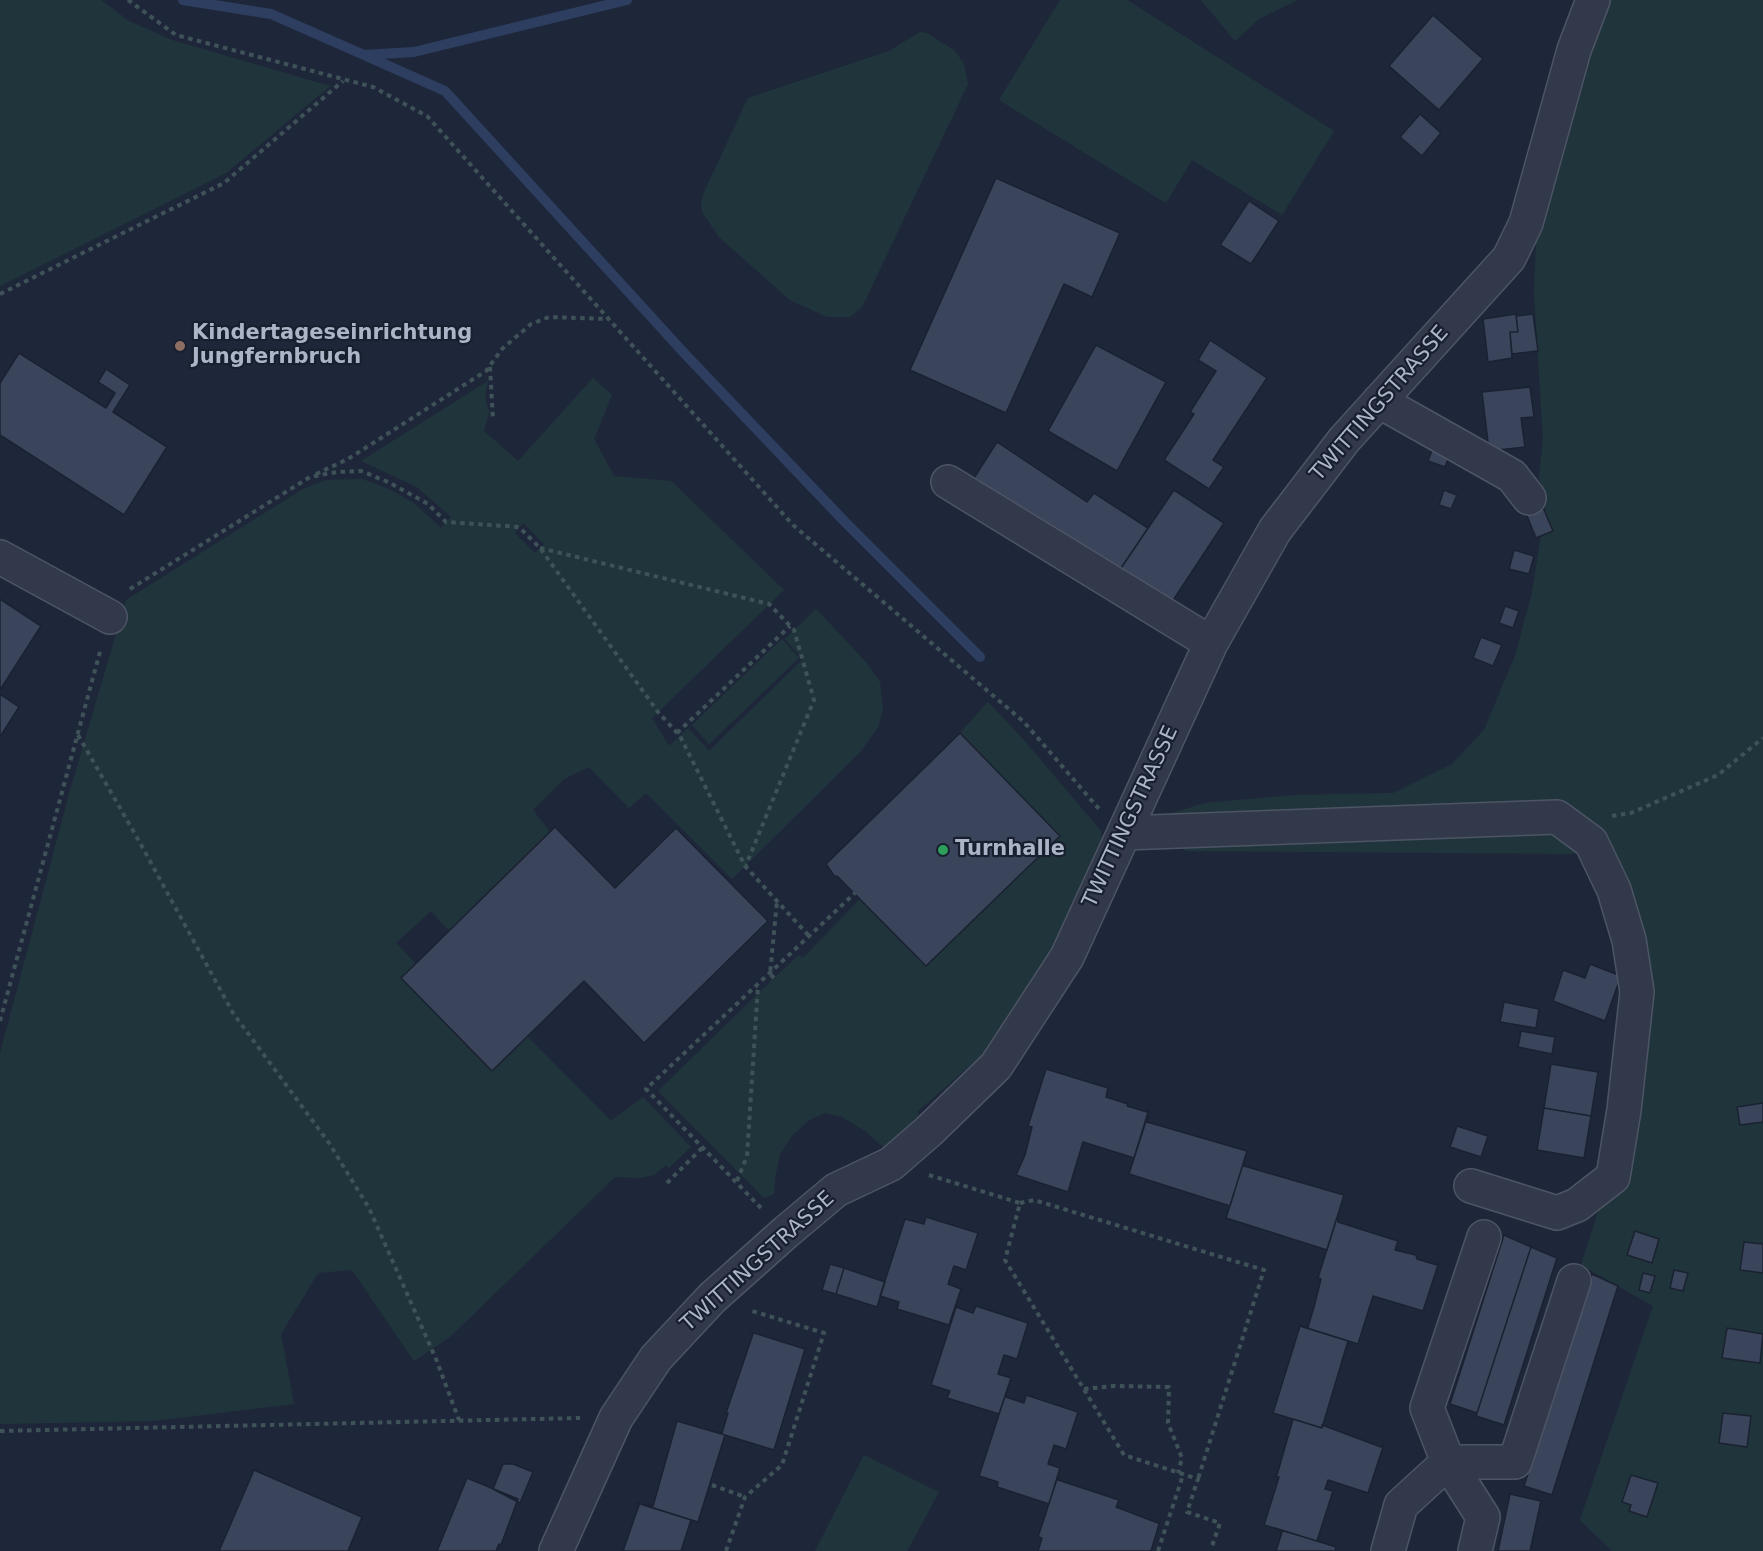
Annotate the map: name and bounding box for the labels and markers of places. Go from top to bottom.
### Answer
place label: Kindertageseinrichtung Jungfernbruch [192,321,472,371]
marker: Kindertageseinrichtung Jungfernbruch [173,339,187,353]
place label: Turnhalle [955,837,1065,863]
marker: Turnhalle [936,843,950,857]

